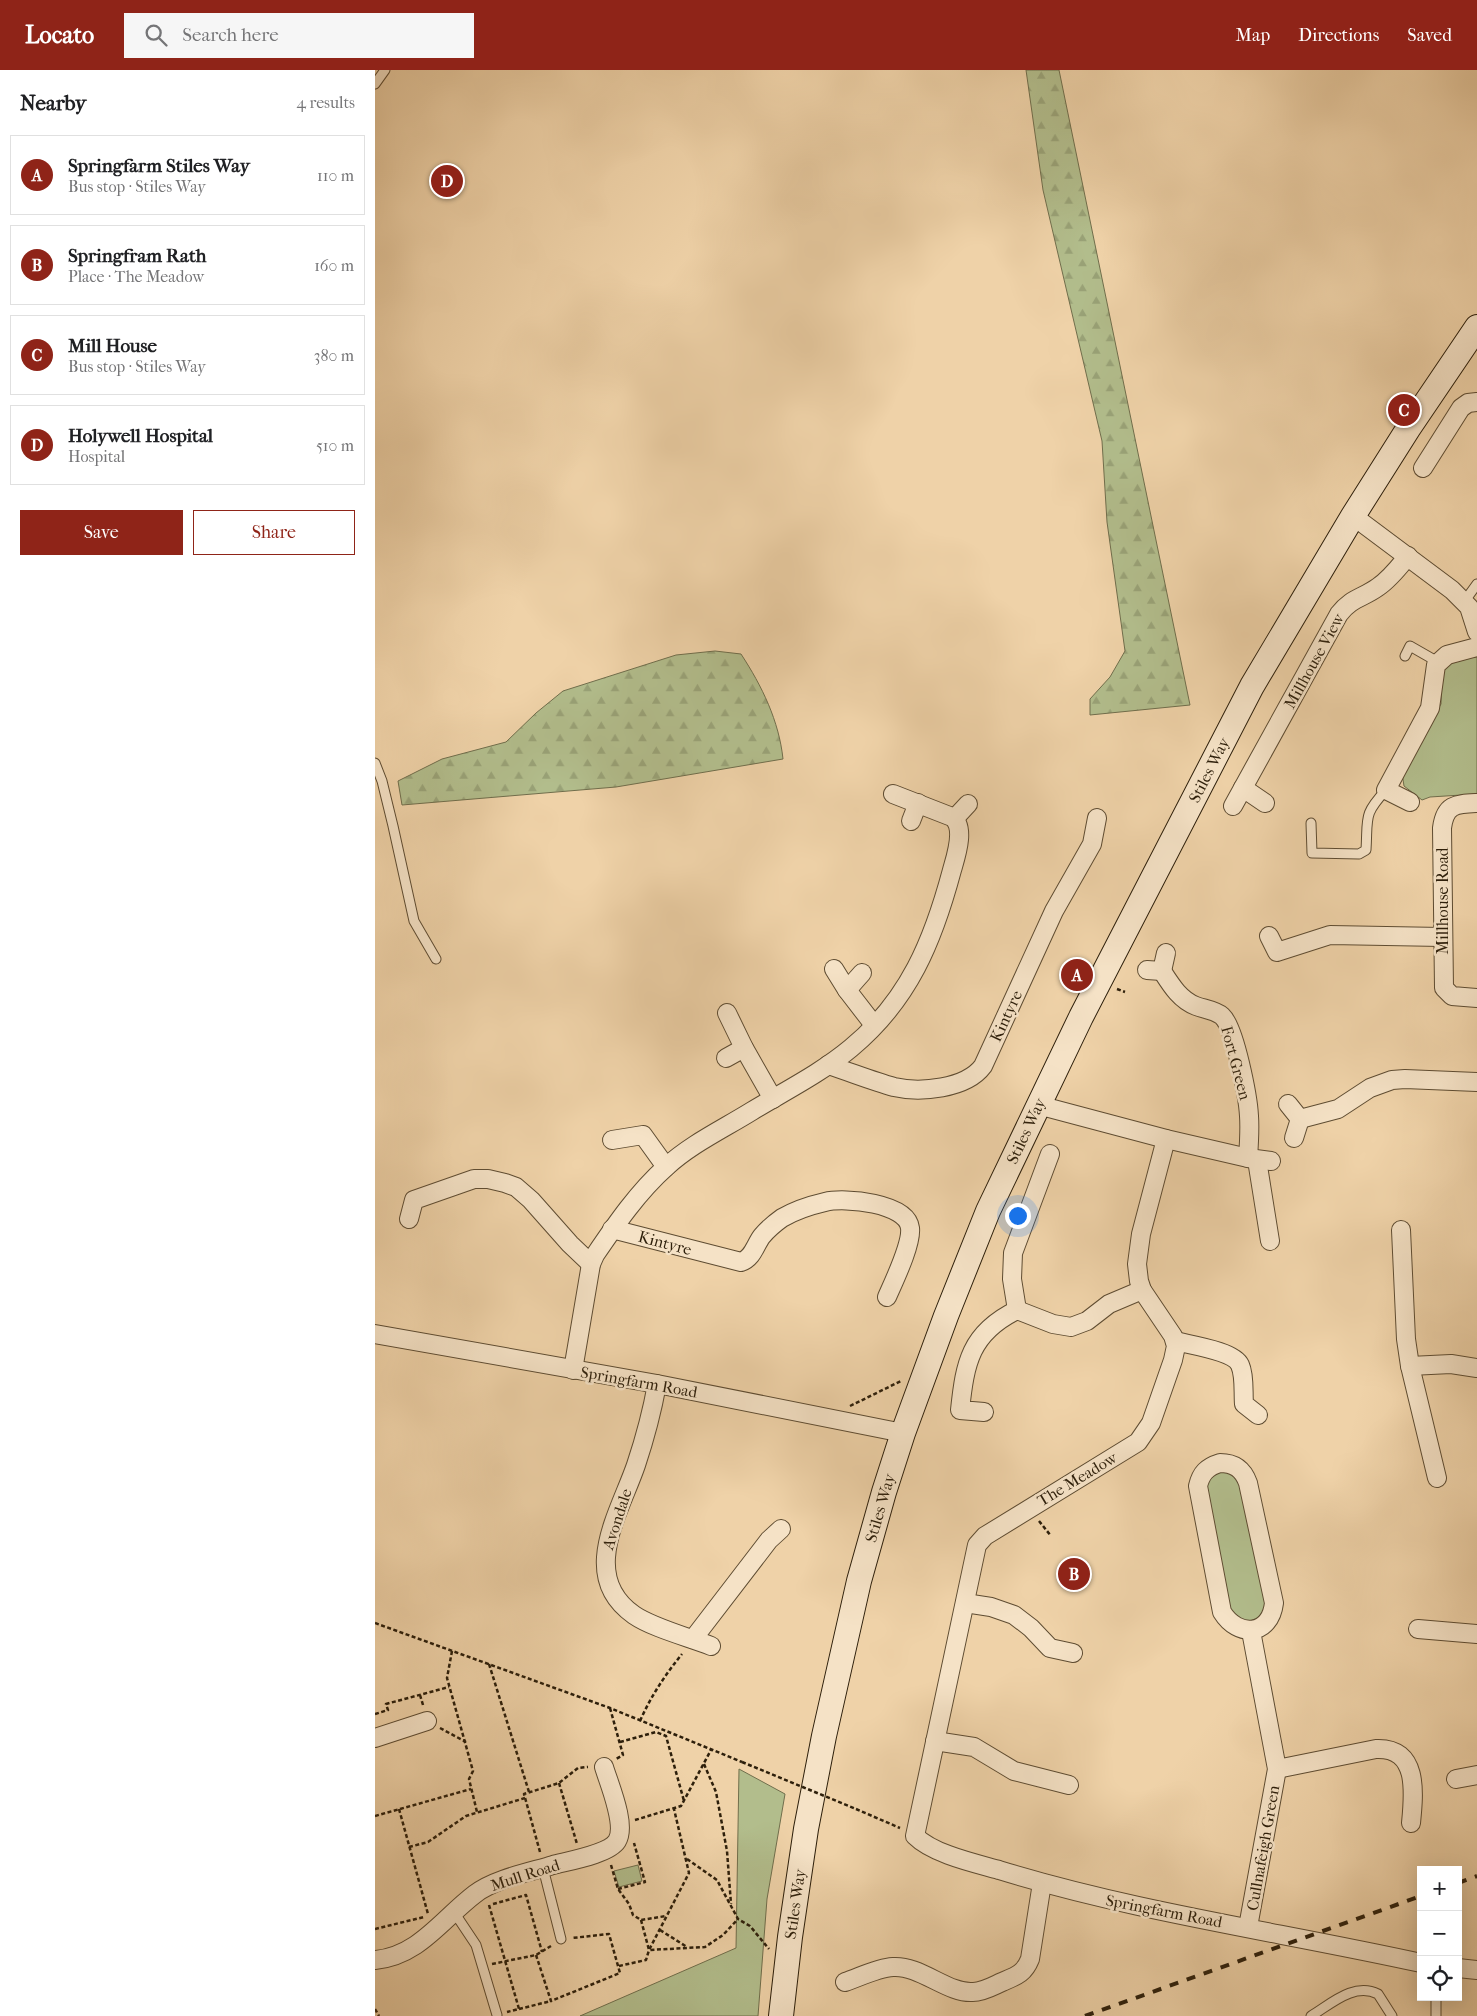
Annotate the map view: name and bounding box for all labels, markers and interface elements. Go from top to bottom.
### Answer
search box [124,13,474,58]
text: Locato [25,21,94,49]
icon: search [142,21,170,49]
text: Search here [182,24,279,46]
text: Map [1236,25,1270,46]
text: Directions [1298,25,1379,46]
text: Saved [1407,25,1452,46]
text: Nearby [20,91,86,115]
text: 4 results [297,93,355,112]
text: Springfarm Stiles Way [68,155,250,177]
pin: D [431,162,463,200]
text: A [32,166,42,185]
text: 110 m [317,166,354,185]
text: Bus stop · Stiles Way [68,177,206,196]
text: Springfram Rath [68,245,206,267]
text: B [32,256,42,275]
text: 160 m [314,256,354,275]
text: Place · The Meadow [68,267,204,286]
text: Mill House [68,335,157,357]
text: C [32,346,42,365]
text: 380 m [314,346,354,365]
text: Bus stop · Stiles Way [68,357,206,376]
pin: C [1388,391,1420,429]
text: Holywell Hospital [68,425,213,447]
text: D [31,436,43,455]
text: 510 m [316,436,354,455]
text: Hospital [68,447,125,466]
button: Save [20,510,183,555]
button: Share [193,510,355,555]
street label: Millhouse View [1280,609,1349,712]
street label: Stiles Way [1185,734,1234,806]
street label: Millhouse Road [1433,847,1452,955]
pin: A [1061,956,1093,994]
street label: Kintyre [986,987,1026,1045]
street label: Fort Green [1217,1024,1255,1103]
street label: Stiles Way [1002,1095,1050,1167]
your location [1005,1203,1031,1229]
street label: Kintyre [636,1227,694,1259]
street label: Springfarm Road [579,1362,699,1402]
street label: The Meadow [1034,1447,1121,1510]
street label: Stiles Way [861,1471,899,1545]
street label: Avondale [598,1486,636,1553]
pin: B [1058,1555,1090,1593]
street label: Cullnafeigh Green [1243,1783,1284,1912]
street label: Mull Road [488,1855,562,1895]
map controls [1417,1866,1462,2001]
button: + [1417,1866,1462,1911]
street label: Stiles Way [781,1867,809,1940]
street label: Springfarm Road [1104,1890,1224,1932]
button: − [1417,1911,1462,1956]
button: locate [1417,1956,1462,2001]

